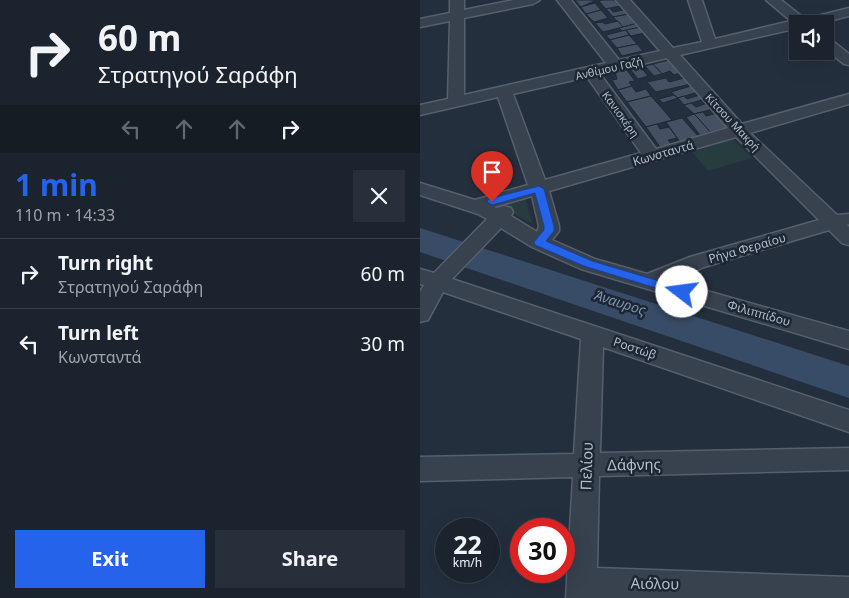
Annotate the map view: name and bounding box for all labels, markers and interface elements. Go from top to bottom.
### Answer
text: 60 m [98,14,181,61]
map controls [789,15,834,60]
button: sound [789,15,834,60]
icon: right [15,20,80,85]
street label: Ανθίμου Γαζή [574,53,644,83]
text: Στρατηγού Σαράφη [98,59,298,89]
street label: Κανισκέρη [599,88,643,140]
street label: Κίτσου Μακρή [702,90,764,154]
icon: left [117,115,145,143]
icon: ahead [170,115,198,143]
icon: ahead [223,115,251,143]
icon: right [276,115,304,143]
street label: Κωνσταντά [631,136,696,170]
pin [471,151,513,202]
icon: arrive [478,158,506,186]
text: 1 min [15,164,98,205]
button: close [353,170,405,222]
text: 110 m · 14:33 [15,204,115,226]
street label: Ρήγα Φεραίου [706,229,788,267]
text: Turn right [58,250,153,276]
icon: right [15,260,43,288]
text: 60 m [361,261,405,287]
position arrow [655,265,707,317]
text: Στρατηγού Σαράφη [58,276,203,298]
water label: Άναυρος [592,285,649,319]
street label: Φιλιππίδου [725,296,793,330]
text: Turn left [58,320,139,346]
icon: left [15,330,43,358]
text: 30 m [361,331,405,357]
street label: Ροστώβ [611,333,659,363]
text: Κωνσταντά [58,346,141,368]
street label: Πελίου [575,441,597,491]
street label: Δάφνης [607,454,661,474]
speed limit sign: 30 [510,518,575,583]
text: 22 [453,527,482,561]
button: Exit [15,530,205,588]
button: Share [215,530,405,588]
text: km/h [453,554,482,571]
street label: Αιόλου [630,573,680,593]

